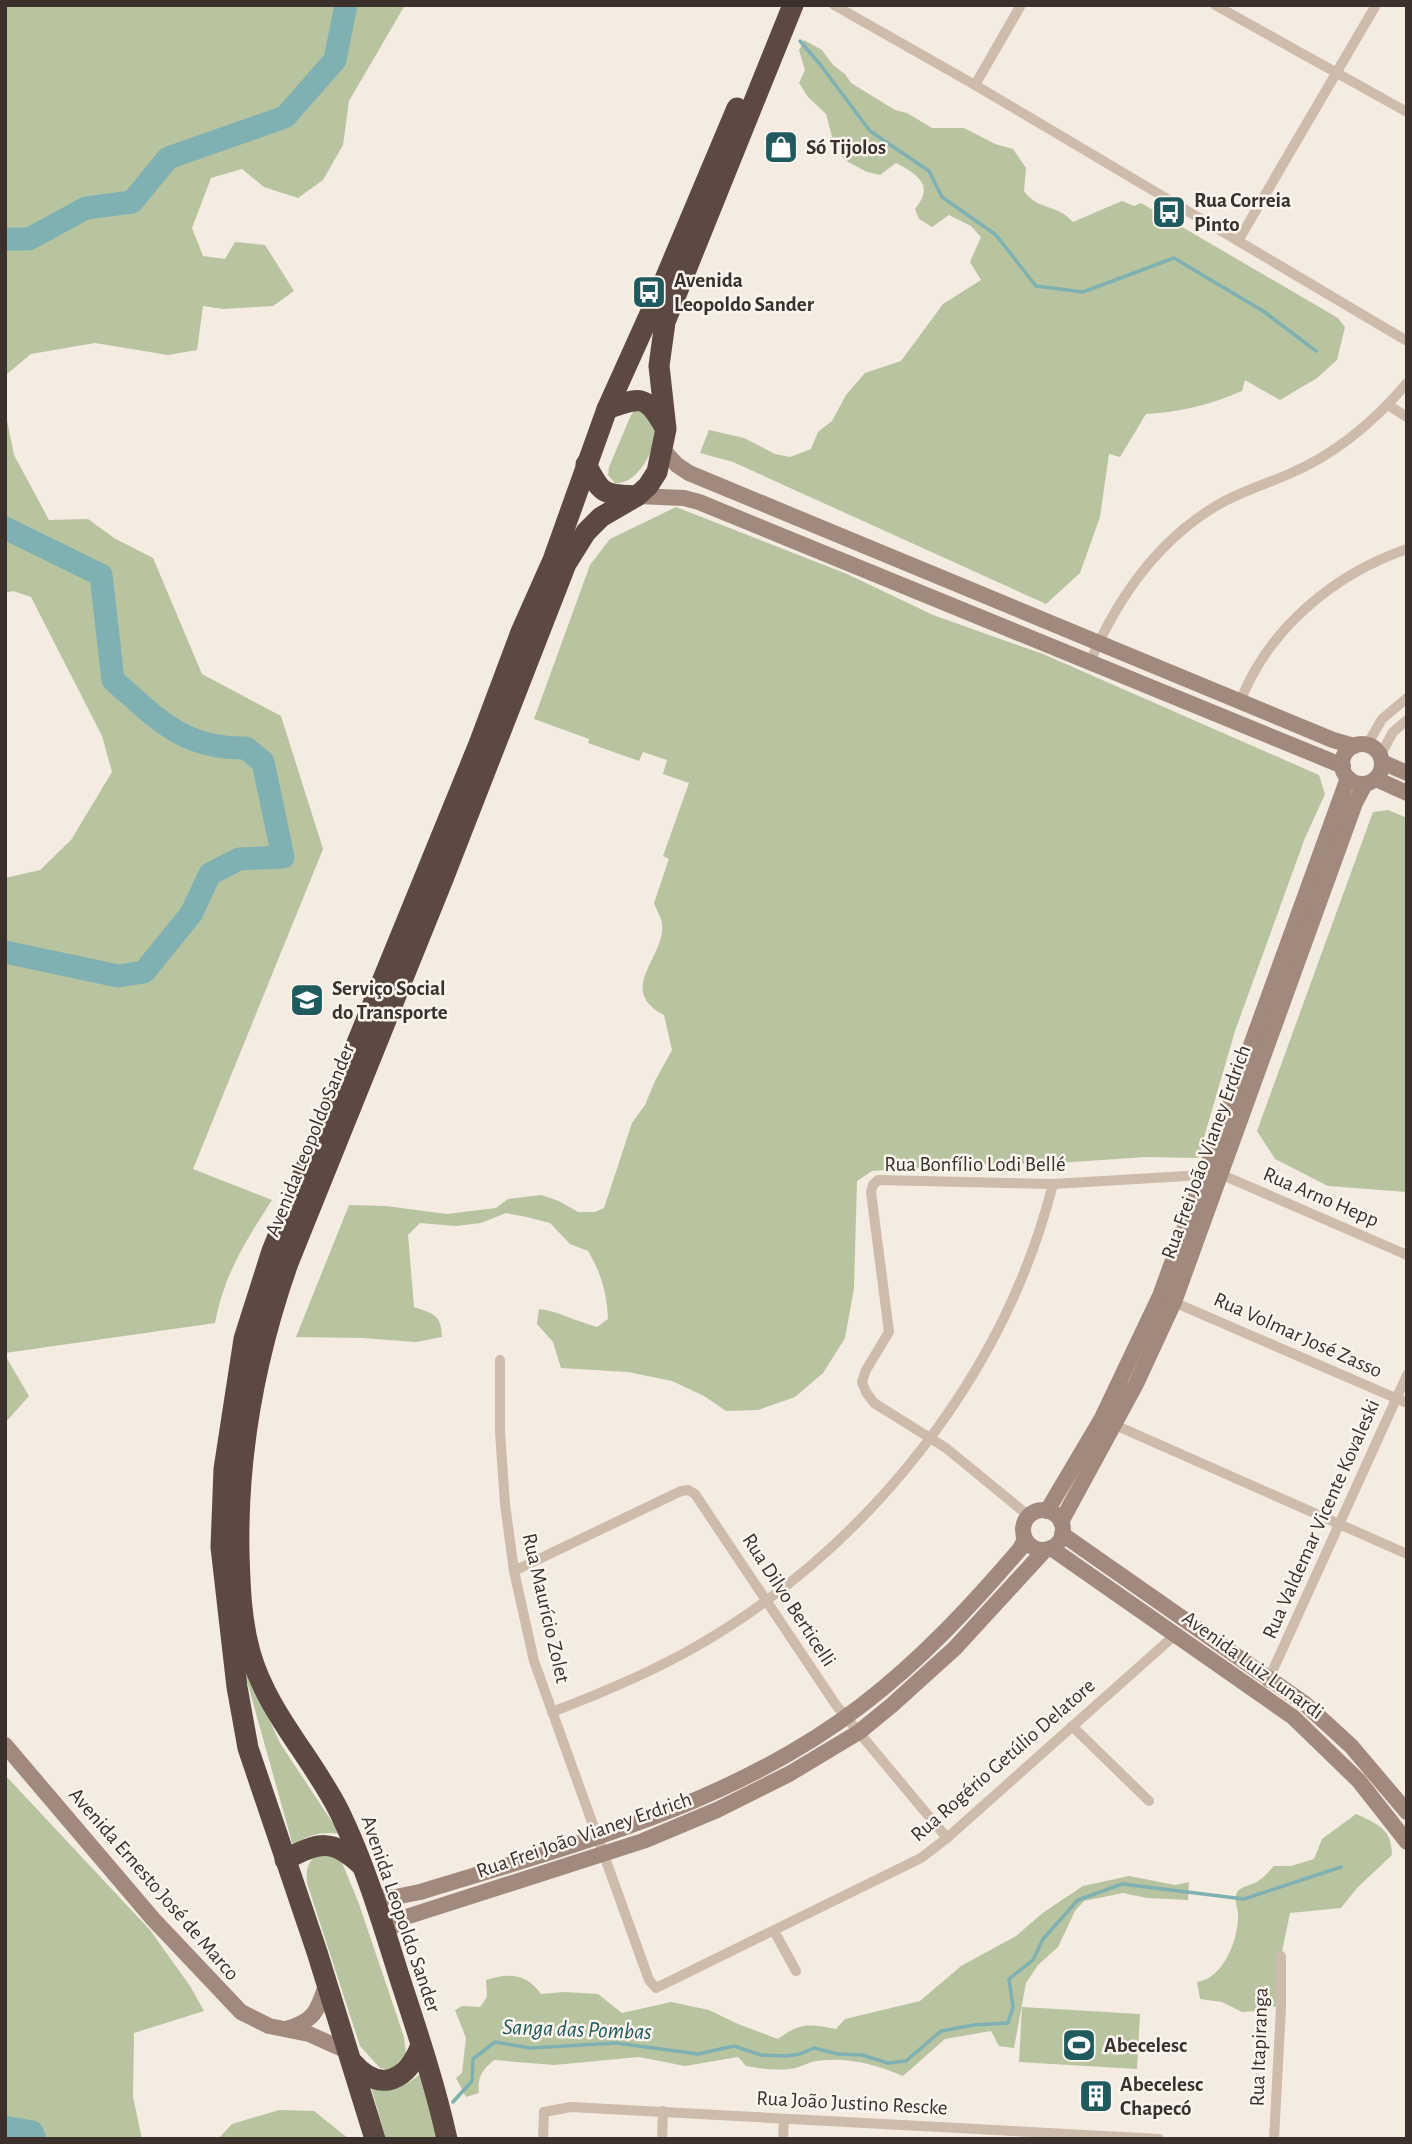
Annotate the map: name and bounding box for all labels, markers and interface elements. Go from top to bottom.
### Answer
shop icon: Só Tijolos [762,128,800,166]
place label: Só Tijolos [806,137,886,158]
place label: Rua Correia Pinto [1194,190,1291,235]
bus stop icon: Rua Correia Pinto [1150,193,1188,231]
place label: Avenida Leopoldo Sander [674,270,815,315]
bus stop icon: Avenida Leopoldo Sander [630,273,668,311]
place label: Serviço Social do Transporte [332,978,448,1023]
school or university icon: Serviço Social do Transporte [288,981,326,1019]
street label: Avenida Leopoldo Sander [262,1040,358,1240]
street label: Rua Frei João Vianey Erdrich [1157,1042,1255,1262]
street label: Rua Bonfílio Lodi Bellé [884,1154,1066,1175]
street label: Rua Arno Hepp [1260,1163,1382,1231]
street label: Rua Volmar José Zasso [1211,1288,1385,1382]
street label: Rua Valdemar Vicente Kovaleski [1259,1396,1383,1642]
street label: Rua Dilvo Berticelli [738,1530,840,1670]
street label: Rua Maurício Zolet [519,1531,573,1685]
street label: Avenida Luiz Lunardi [1179,1607,1327,1723]
street label: Rua Rogério Getúlio Delatore [907,1675,1099,1845]
street label: Avenida Ernesto José de Marco [65,1784,243,1984]
street label: Rua Frei João Vianey Erdrich [474,1788,694,1882]
street label: Avenida Leopoldo Sander [357,1813,445,2015]
street label: Rua Itapiranga [1246,1987,1272,2107]
water label: Sanga das Pombas [502,2016,652,2044]
sports icon: Abecelesc [1060,2026,1098,2064]
place label: Abecelesc [1104,2035,1187,2056]
place label: Abecelesc Chapecó [1120,2074,1203,2119]
building icon: Abecelesc Chapecó [1077,2077,1115,2115]
street label: Rua João Justino Rescke [756,2088,948,2118]

